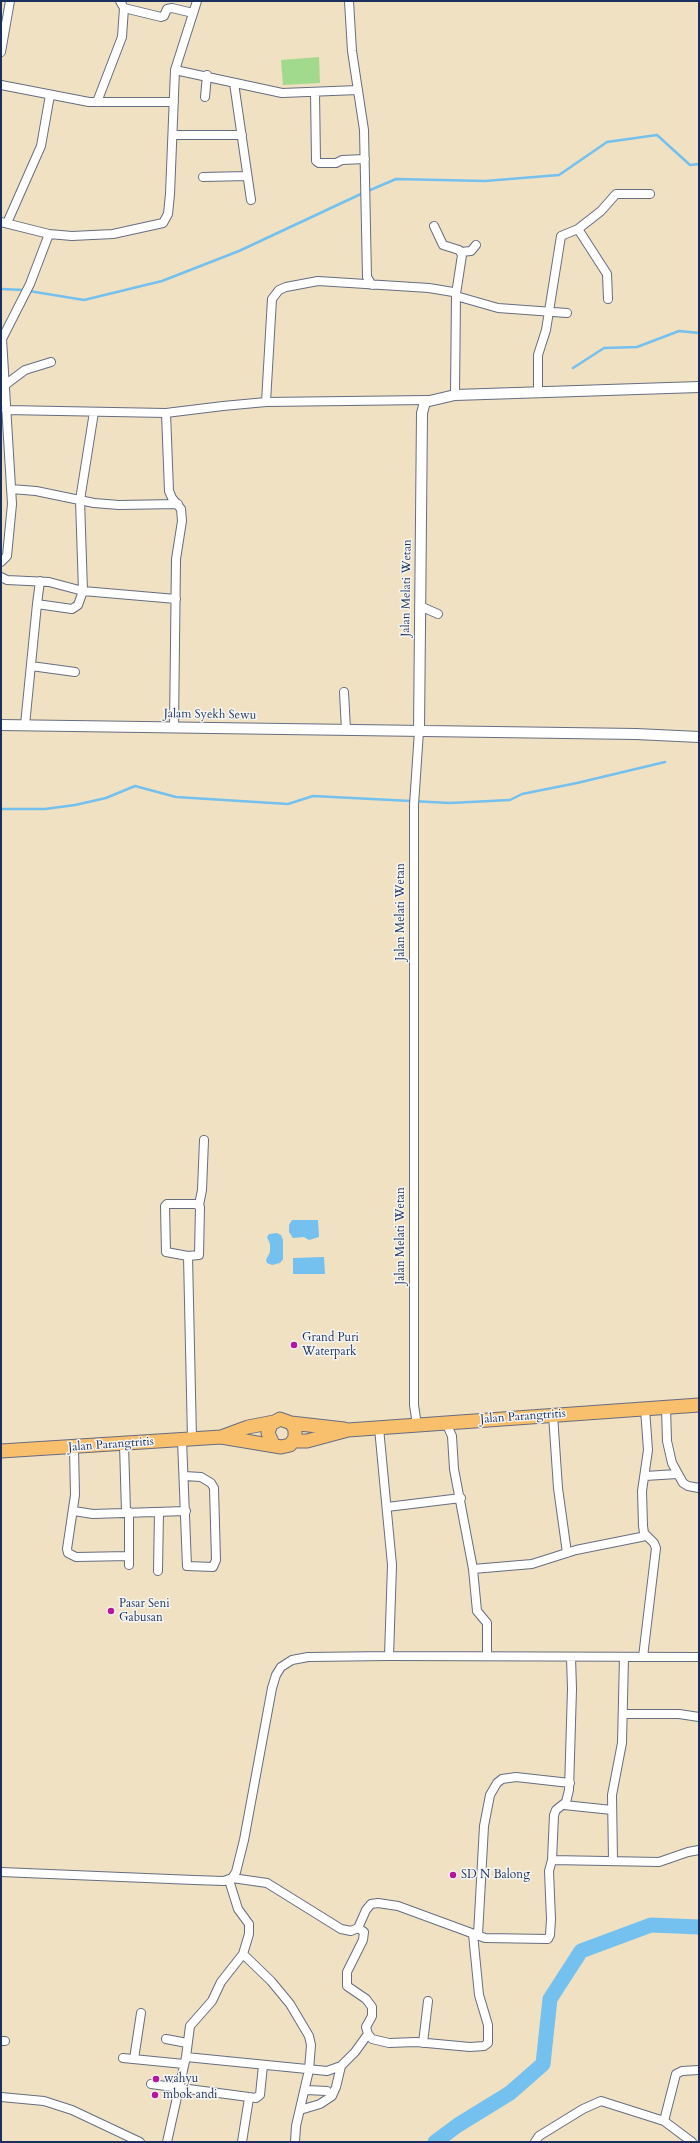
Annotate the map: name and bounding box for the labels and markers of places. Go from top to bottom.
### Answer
place label: Grand Puri Waterpark [302,1331,359,1359]
marker: Grand Puri Waterpark [289,1340,299,1350]
place label: Pasar Seni Gabusan [119,1597,170,1625]
marker: Pasar Seni Gabusan [106,1606,116,1616]
place label: SD N Balong [461,1868,530,1882]
marker: SD N Balong [448,1870,458,1880]
place label: wahyu [164,2072,198,2086]
marker: wahyu [151,2074,161,2084]
place label: mbok andi [163,2088,217,2102]
marker: mbok andi [150,2090,160,2100]

